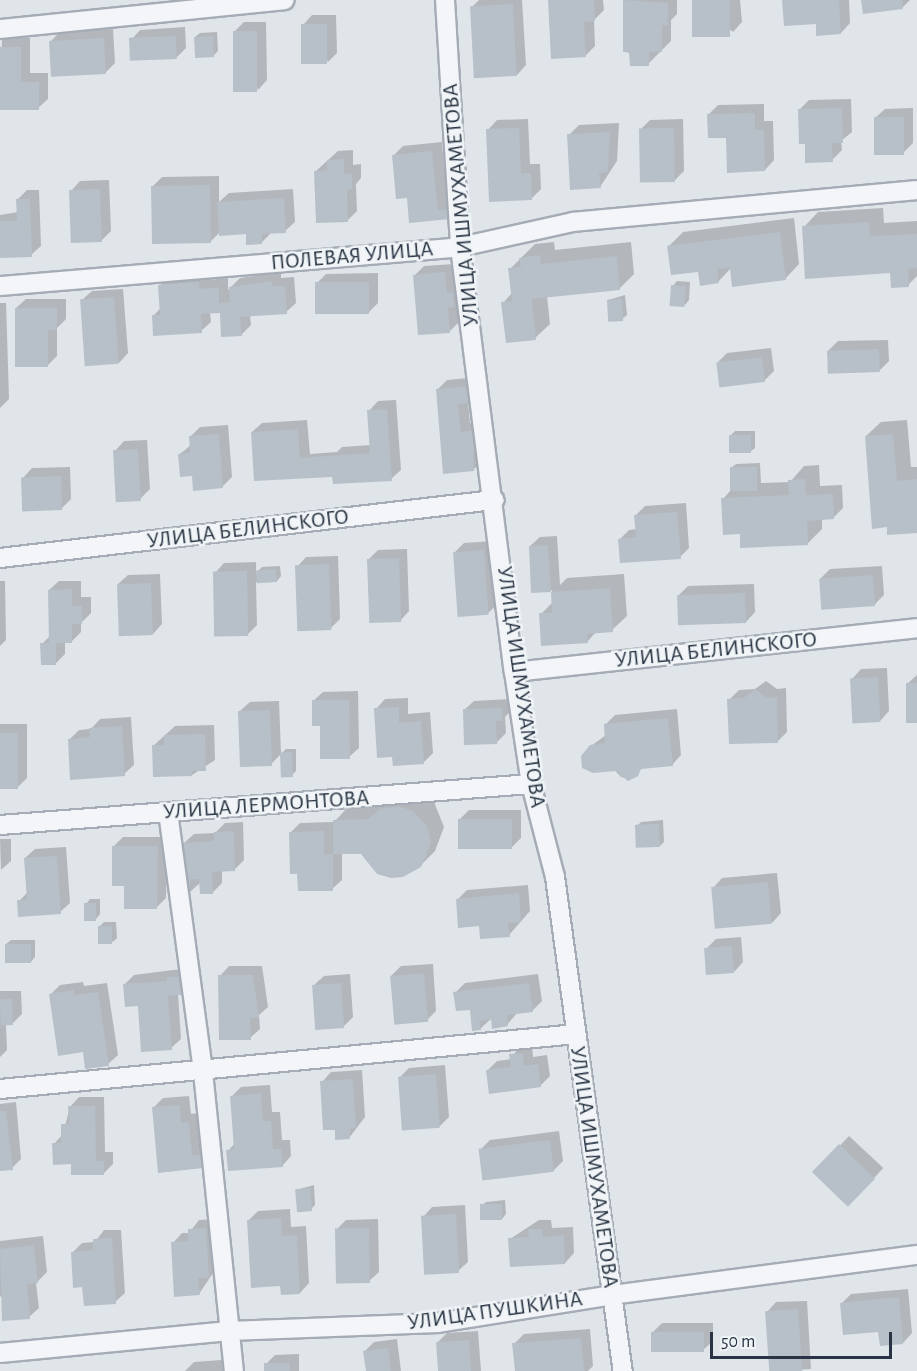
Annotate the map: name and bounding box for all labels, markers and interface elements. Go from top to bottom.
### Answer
street label: УЛИЦА ИШМУХАМЕТОВА [437,83,485,327]
street label: ПОЛЕВАЯ УЛИЦА [270,236,434,276]
street label: УЛИЦА БЕЛИНСКОГО [146,504,350,554]
street label: УЛИЦА ИШМУХАМЕТОВА [491,565,551,809]
street label: УЛИЦА БЕЛИНСКОГО [614,626,818,674]
street label: УЛИЦА ЛЕРМОНТОВА [162,785,370,825]
street label: УЛИЦА ИШМУХАМЕТОВА [564,1045,624,1289]
street label: УЛИЦА ПУШКИНА [406,1286,584,1336]
scale bar [713,1320,894,1358]
text: 50 m [721,1333,755,1351]

